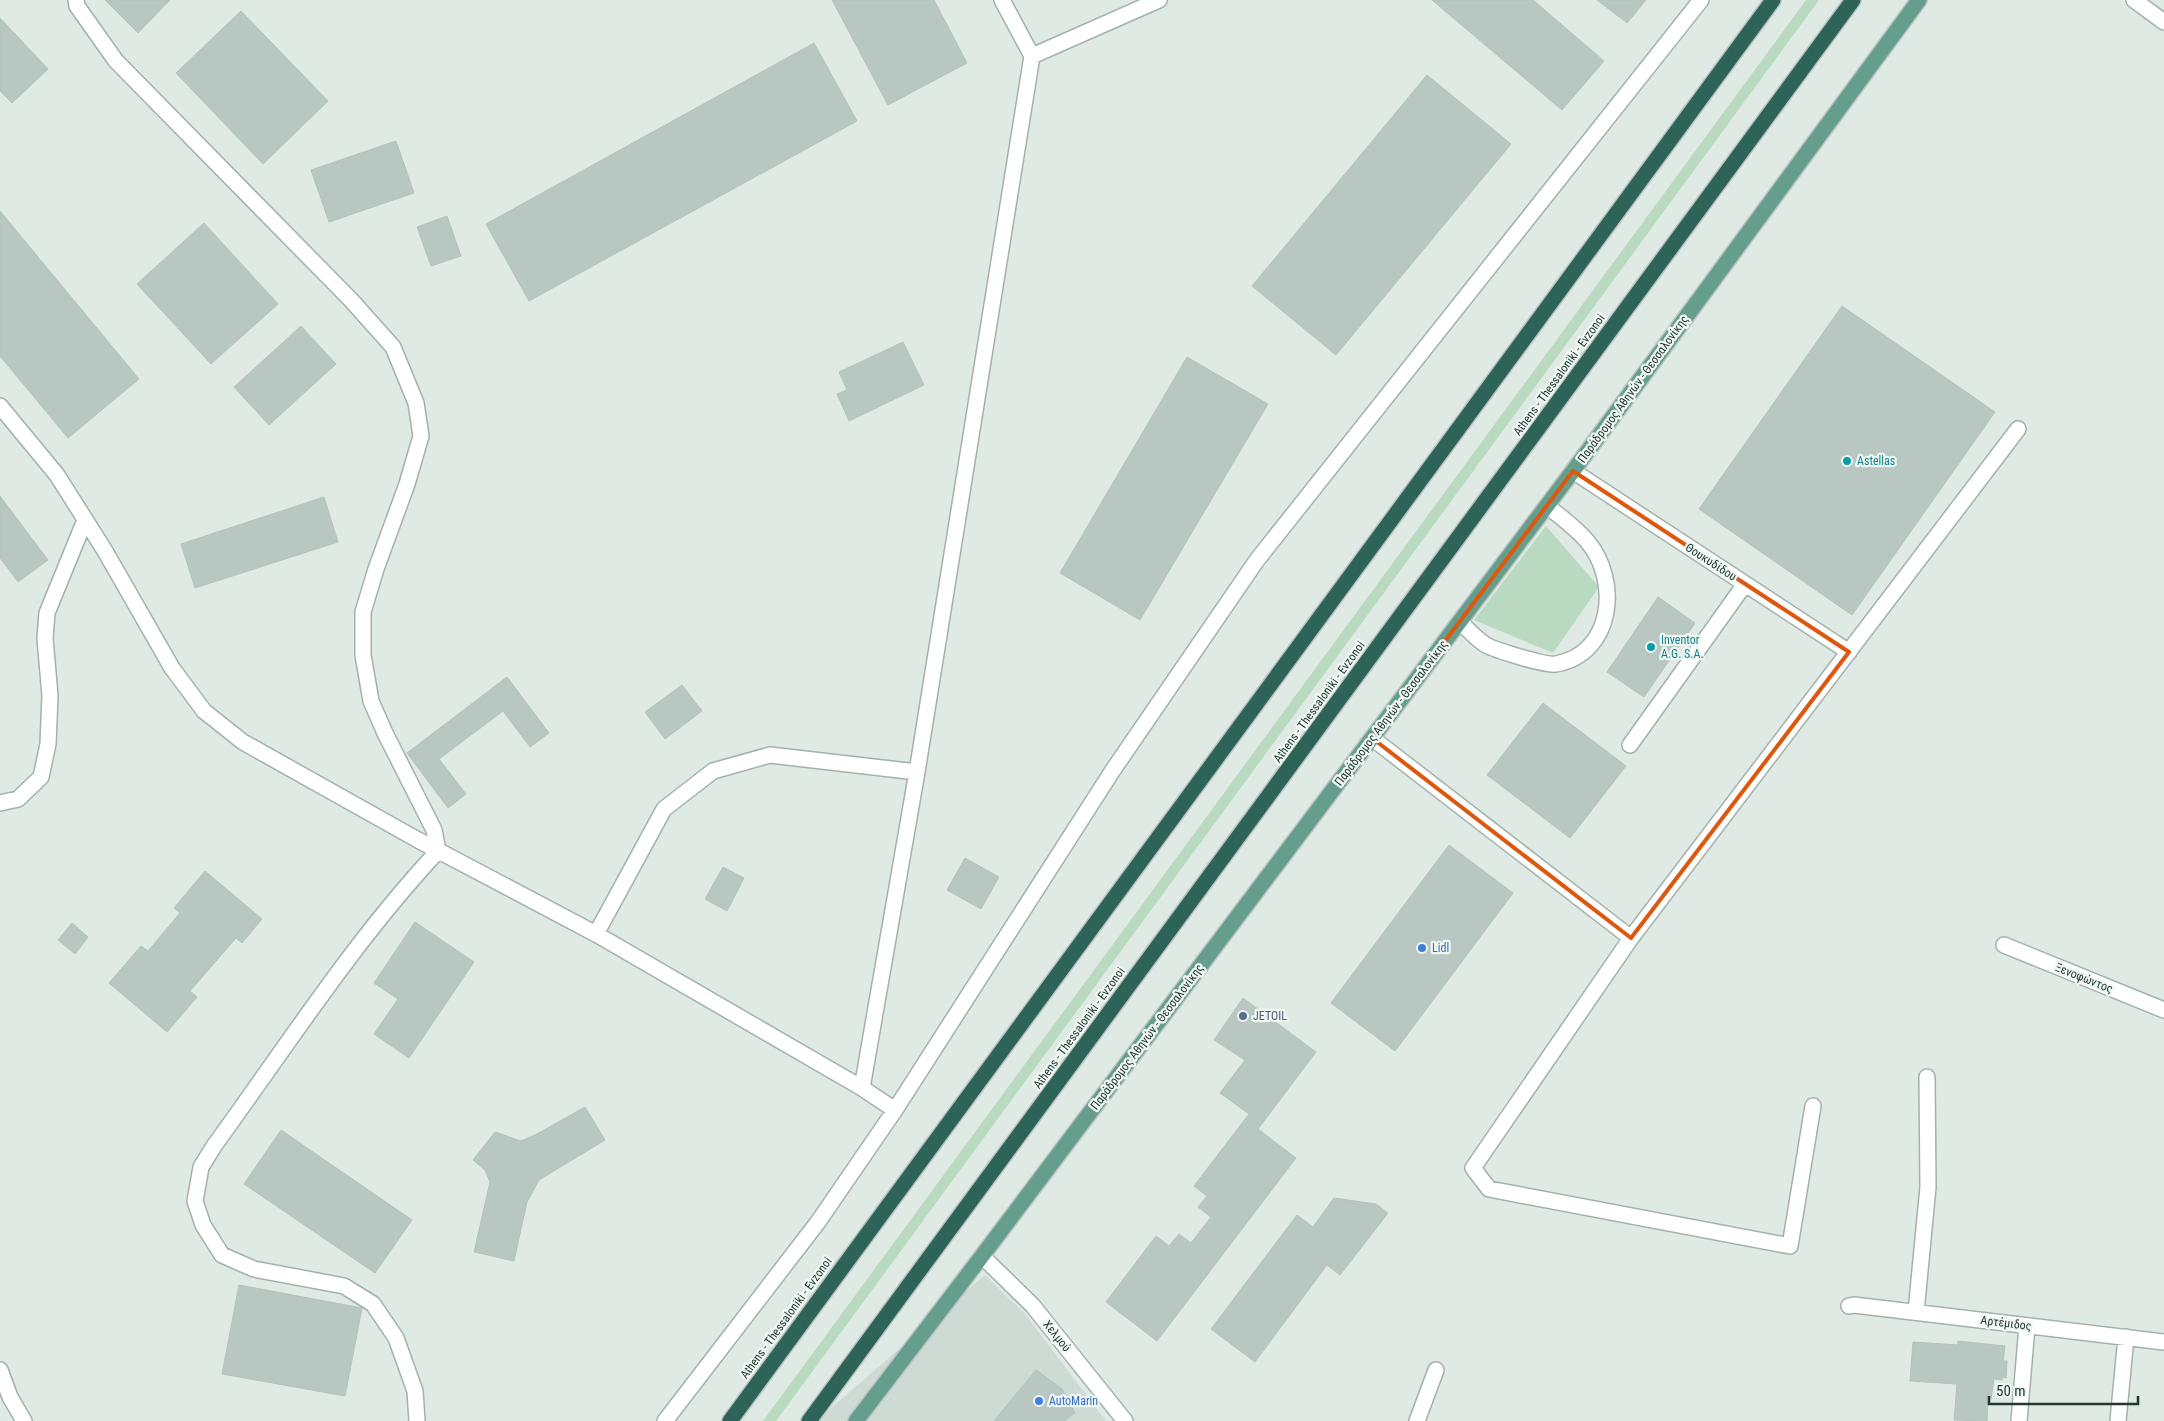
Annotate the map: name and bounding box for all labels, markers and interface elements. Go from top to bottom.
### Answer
street label: Athens - Thessaloniki - Evzonoi [1510,312,1608,438]
street label: Παράδρομος Αθηνών - Θεσσαλονίκης [1575,312,1691,465]
place label: Astellas [1857,454,1895,468]
marker: Astellas [1841,455,1853,467]
street label: Θουκυδίδου [1683,540,1739,584]
place label: Inventor A.G. S.A. [1661,633,1704,661]
street label: Παράδρομος Αθηνών - Θεσσαλονίκης [1332,637,1451,789]
street label: Athens - Thessaloniki - Evzonoi [1270,639,1368,765]
marker: Inventor A.G. S.A. [1645,641,1657,653]
place label: Lidl [1432,941,1449,955]
marker: Lidl [1416,942,1428,954]
street label: Ξενοφώντος [2053,960,2115,996]
street label: Παράδρομος Αθηνών - Θεσσαλονίκης [1088,961,1207,1113]
street label: Athens - Thessaloniki - Evzonoi [1030,965,1128,1091]
place label: JETOIL [1253,1009,1287,1023]
marker: JETOIL [1237,1010,1249,1022]
street label: Athens - Thessaloniki - Evzonoi [737,1255,835,1381]
street label: Αρτέμιδος [1980,1313,2033,1333]
street label: Χελμού [1040,1318,1074,1355]
scale bar [1989,1374,2138,1406]
text: 50 m [1996,1382,2026,1400]
place label: AutoMarin [1049,1394,1098,1408]
marker: AutoMarin [1033,1395,1045,1407]

